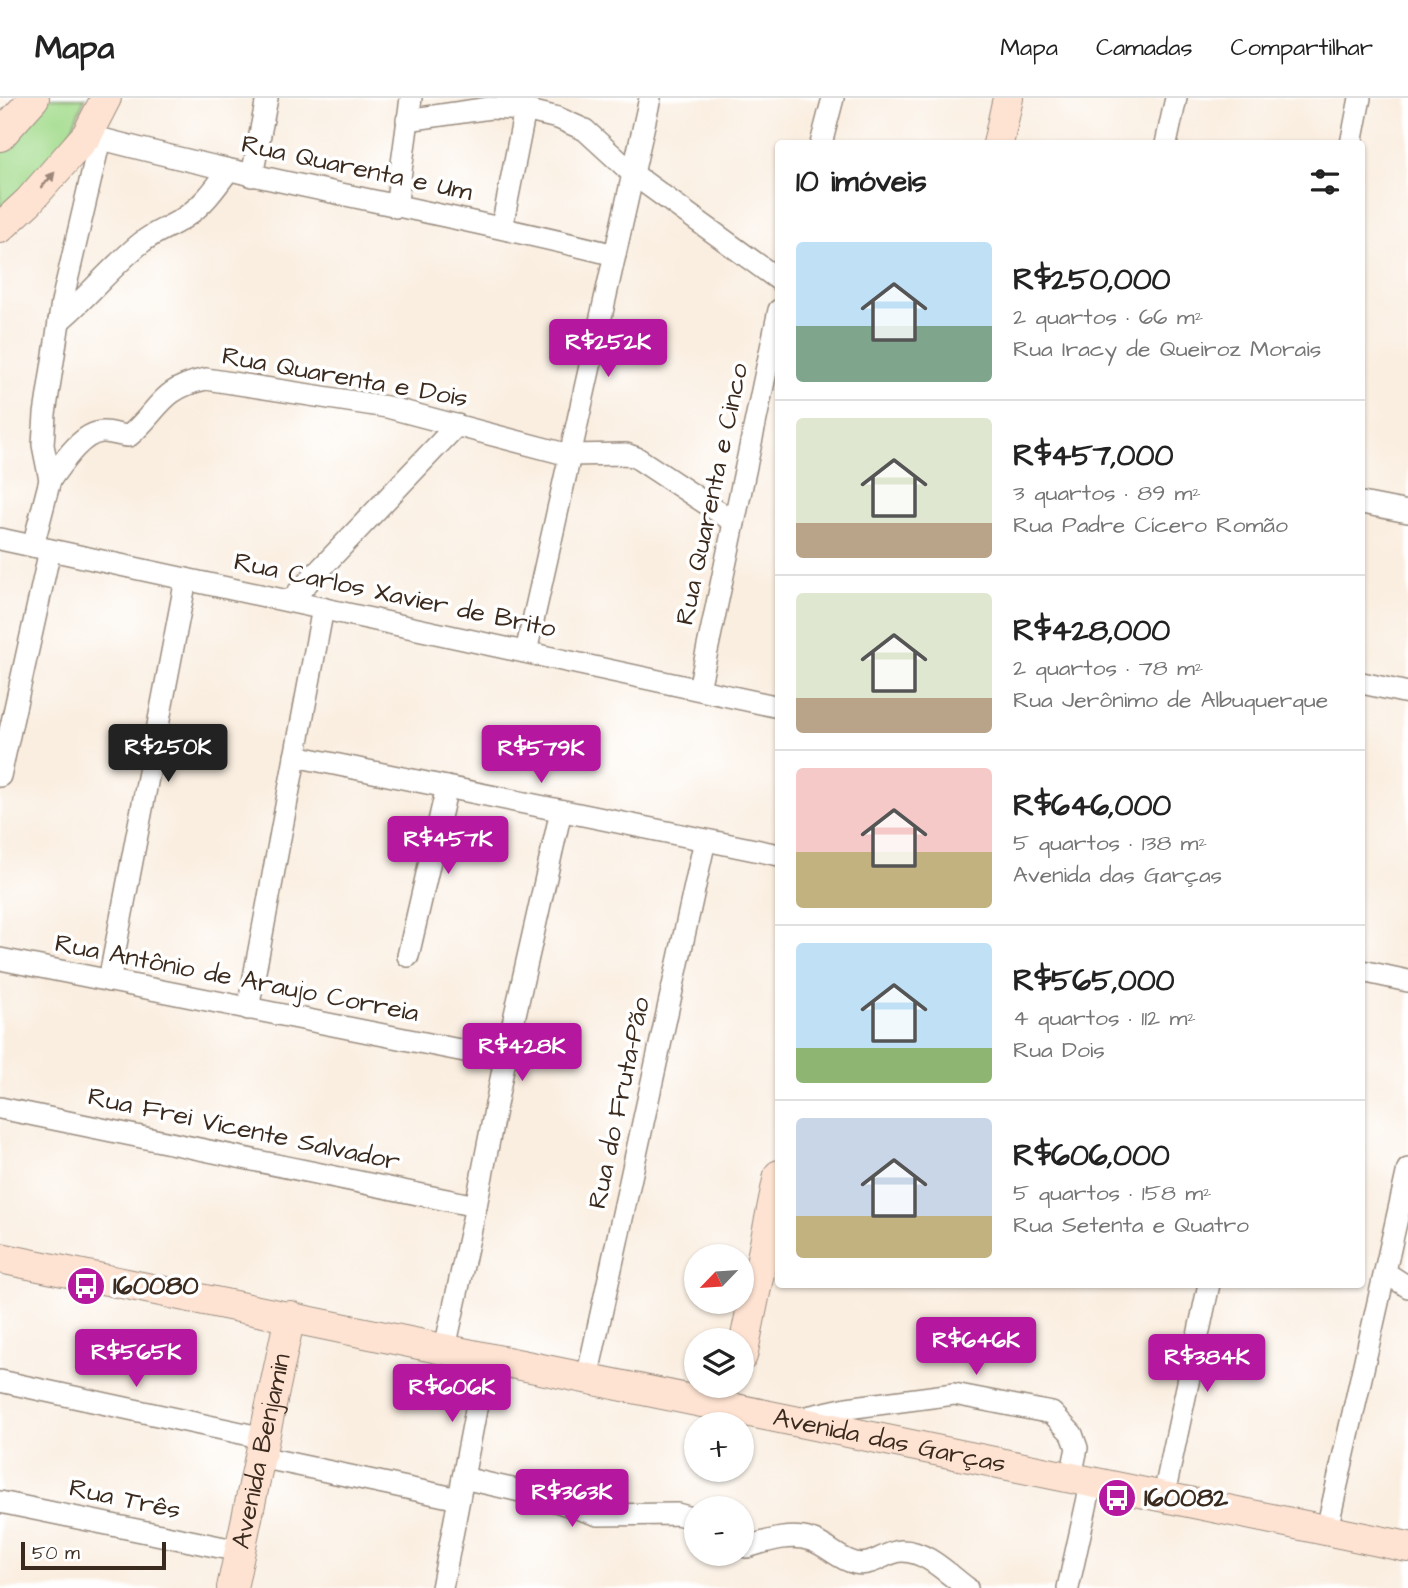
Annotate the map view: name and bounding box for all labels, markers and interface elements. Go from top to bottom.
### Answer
text: Mapa [35,25,114,71]
text: Mapa [1000,31,1058,65]
text: Camadas [1096,31,1193,65]
text: Compartilhar [1231,31,1373,65]
street label: Rua Quarenta e Um [238,126,477,210]
text: 10 imóveis [796,161,927,203]
icon: filters [1306,163,1344,201]
one-way arrow [40,171,56,189]
text: R$250,000 [1013,259,1171,301]
icon: home [852,270,936,354]
text: 2 quartos · 66 m² [1013,301,1203,333]
pin: R$252K [551,320,665,379]
text: R$252K [565,326,651,358]
text: Rua Iracy de Queiroz Morais [1013,333,1321,365]
street label: Rua Quarenta e Dois [219,338,471,416]
street label: Rua Quarenta e Cinco [667,359,757,628]
text: R$457,000 [1013,435,1173,477]
icon: home [852,446,936,530]
text: 3 quartos · 89 m² [1013,477,1201,509]
text: Rua Padre Cícero Romão [1013,509,1288,541]
street label: Rua Carlos Xavier de Brito [231,543,560,647]
text: R$428,000 [1013,610,1170,652]
icon: home [852,621,936,705]
text: 2 quartos · 78 m² [1013,652,1204,684]
text: Rua Jerônimo de Albuquerque [1013,684,1328,716]
pin: R$250K [111,724,225,784]
pin: R$579K [484,726,598,785]
text: R$250K [124,731,212,763]
text: R$579K [498,732,584,764]
text: R$646,000 [1013,785,1171,827]
icon: home [852,796,936,880]
pin: R$457K [391,816,505,876]
text: R$457K [403,823,493,855]
text: 5 quartos · 138 m² [1013,827,1207,859]
text: Avenida das Garças [1013,859,1222,891]
street label: Rua Antônio de Araujo Correia [52,925,422,1031]
text: R$565,000 [1013,960,1174,1002]
icon: home [852,971,936,1055]
street label: Rua do Fruta-Pão [579,993,659,1212]
text: 4 quartos · 112 m² [1013,1002,1196,1034]
pin: R$428K [465,1024,579,1083]
text: R$428K [479,1030,565,1062]
text: Rua Dois [1013,1034,1105,1066]
street label: Rua Frei Vicente Salvador [85,1078,403,1180]
text: R$606,000 [1013,1135,1170,1177]
icon: home [852,1146,936,1230]
text: 5 quartos · 158 m² [1013,1177,1212,1209]
text: Rua Setenta e Quatro [1013,1209,1249,1241]
north arrow [684,1244,754,1314]
map controls [684,1244,754,1566]
bus stop icon: 160080 [65,1265,107,1307]
place label: 160080 [113,1268,199,1304]
pin: R$646K [919,1318,1033,1377]
text: R$646K [932,1324,1020,1356]
button: layers [684,1328,754,1398]
pin: R$565K [79,1330,193,1389]
pin: R$384K [1150,1334,1264,1394]
text: R$565K [91,1336,181,1368]
text: R$384K [1164,1341,1250,1373]
street label: Avenida Benjamin [223,1350,300,1552]
pin: R$606K [395,1364,509,1424]
text: R$606K [409,1371,495,1403]
street label: Avenida das Garças [770,1399,1009,1482]
button: + [684,1412,754,1482]
street label: Rua Três [66,1470,184,1528]
pin: R$363K [515,1470,629,1529]
text: R$363K [532,1476,612,1508]
bus stop icon: 160082 [1096,1477,1138,1519]
place label: 160082 [1144,1480,1228,1516]
button: − [684,1496,754,1566]
scale bar [21,1539,166,1571]
text: 50 m [32,1540,80,1567]

